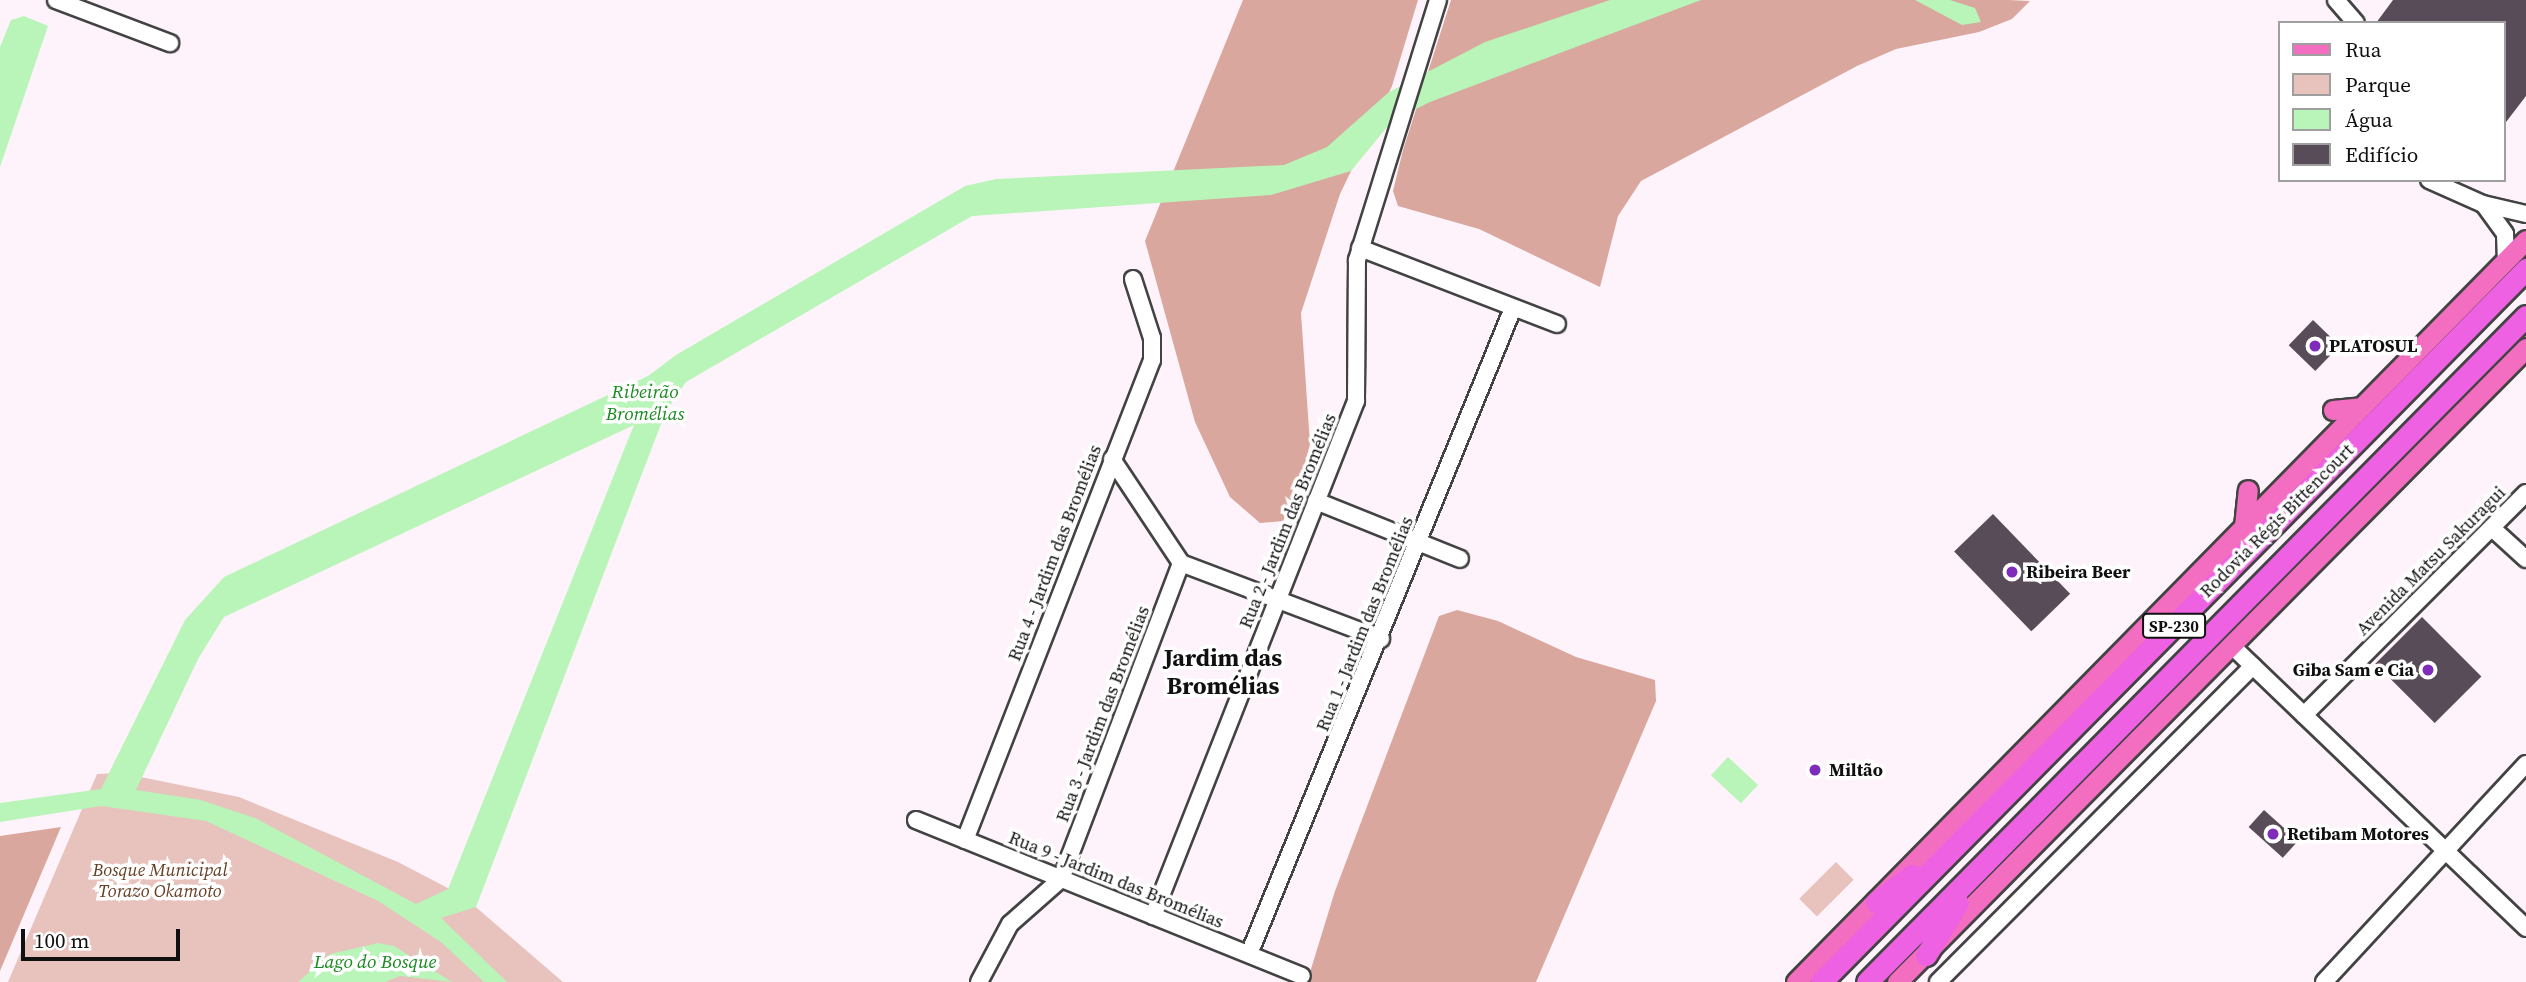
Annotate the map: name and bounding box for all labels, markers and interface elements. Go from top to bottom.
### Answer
legend [2278,21,2505,182]
text: Rua [2345,35,2381,64]
text: Parque [2345,70,2411,99]
text: Água [2345,105,2393,134]
text: Edifício [2345,140,2418,169]
place label: PLATOSUL [2329,335,2417,357]
marker: PLATOSUL [2307,338,2323,354]
water label: Ribeirão Bromélias [606,381,684,425]
street label: Rua 2 - Jardim das Bromélias [1235,410,1341,632]
street label: Rodovia Régis Bittencourt [2196,440,2358,602]
street label: Rua 4 - Jardim das Bromélias [1004,442,1106,664]
street label: Avenida Matsu Sakuragui [2352,482,2510,640]
street label: Rua 1 - Jardim das Bromélias [1312,513,1418,735]
place label: Ribeira Beer [2026,561,2130,583]
marker: Ribeira Beer [2004,564,2020,580]
street label: Rua 3 - Jardim das Bromélias [1052,603,1154,825]
road number: SP-230 [2141,614,2207,638]
district label: Jardim das Bromélias [1164,644,1282,700]
place label: Giba Sam e Cia [2293,659,2414,681]
marker: Giba Sam e Cia [2420,662,2436,678]
place label: Miltão [1829,759,1883,781]
marker: Miltão [1807,762,1823,778]
place label: Retibam Motores [2287,823,2429,845]
marker: Retibam Motores [2265,826,2281,842]
street label: Rua 9 - Jardim das Bromélias [1005,827,1227,933]
park label: Bosque Municipal Torazo Okamoto [92,860,228,903]
scale bar [24,916,184,960]
text: 100 m [34,926,89,955]
water label: Lago do Bosque [314,951,436,973]

